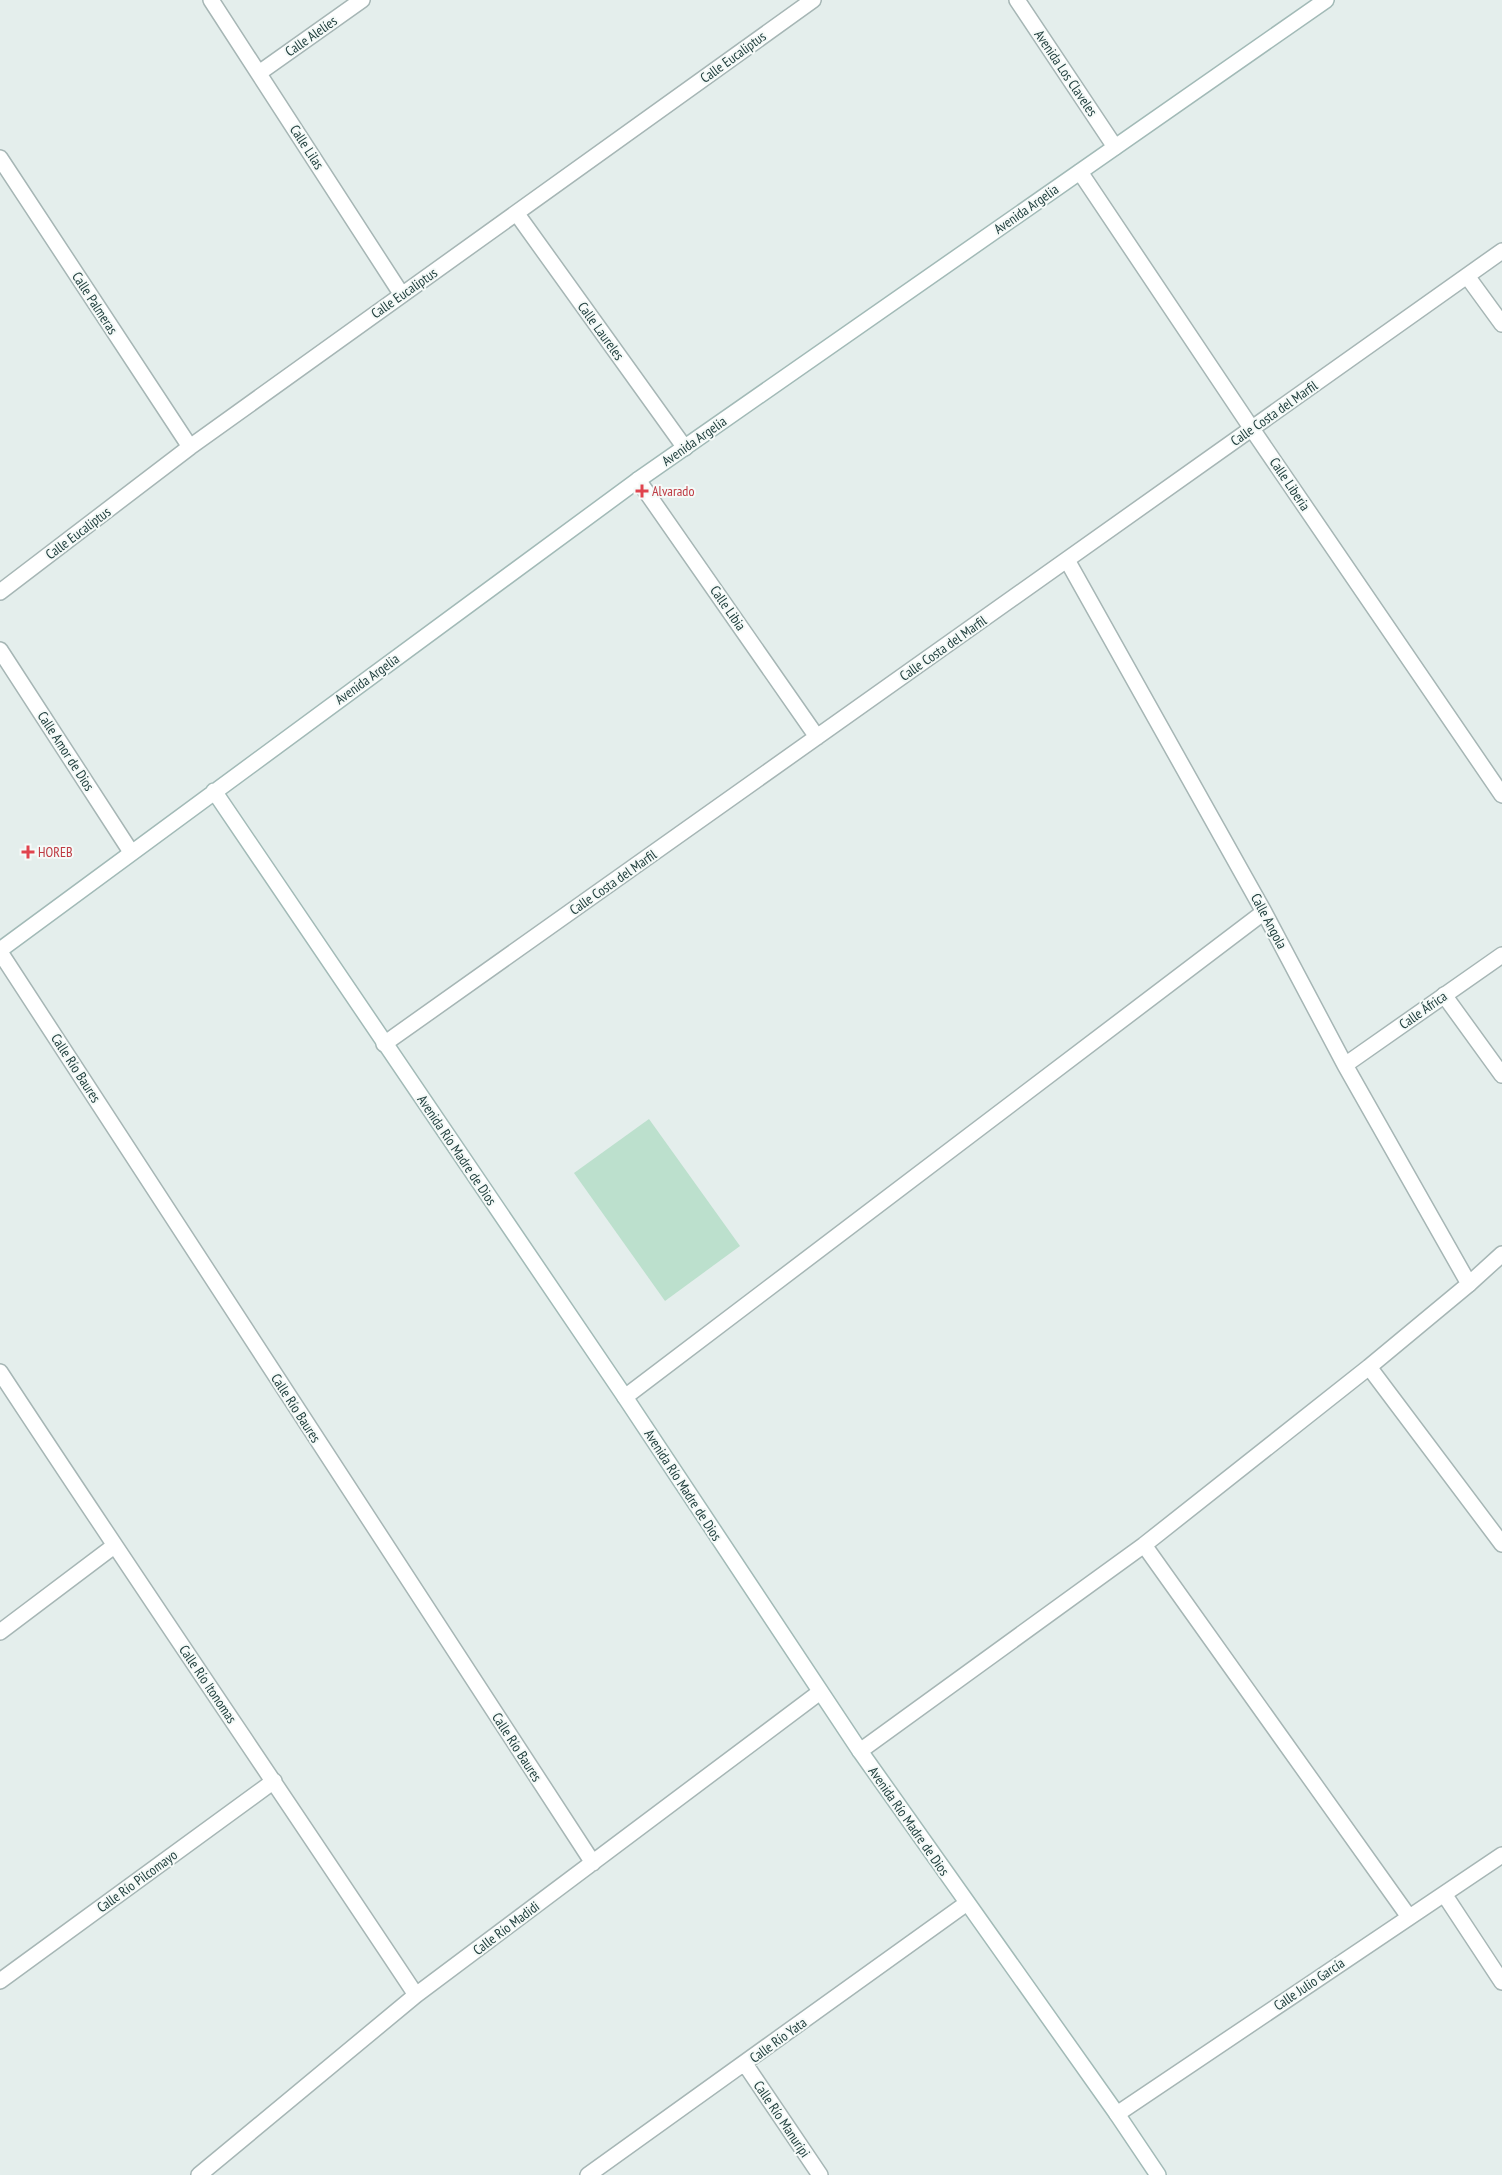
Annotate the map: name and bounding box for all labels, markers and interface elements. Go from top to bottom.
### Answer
street label: Calle Alelíes [282,11,341,60]
street label: Avenida Los Claveles [1030,26,1102,120]
street label: Calle Eucaliptus [697,27,770,87]
street label: Calle Lilas [286,121,328,173]
street label: Avenida Argelia [990,180,1062,238]
street label: Calle Eucaliptus [367,263,441,322]
street label: Calle Palmeras [68,268,122,338]
street label: Calle Laureles [574,298,628,364]
street label: Calle Costa del Marfil [1227,376,1322,450]
street label: Avenida Argelia [658,412,730,470]
street label: Calle Liberia [1266,454,1314,514]
place label: Alvarado [652,482,694,500]
marker: Alvarado [636,485,648,497]
street label: Calle Eucaliptus [42,503,114,563]
street label: Calle Libia [706,582,750,634]
street label: Calle Costa del Marfil [896,611,991,685]
street label: Avenida Argelia [331,650,403,708]
street label: Calle Amor de Dios [34,708,99,794]
place label: HOREB [38,843,73,861]
street label: Calle Costa del Marfil [566,845,661,919]
marker: HOREB [22,846,34,858]
street label: Calle Angola [1247,890,1291,952]
street label: Calle África [1396,987,1450,1033]
street label: Calle Río Baures [47,1030,105,1106]
street label: Avenida Río Madre de Dios [413,1091,501,1209]
street label: Calle Río Baures [267,1370,325,1446]
street label: Avenida Río Madre de Dios [640,1426,726,1544]
street label: Calle Río Itonomas [175,1641,241,1727]
street label: Calle Río Baures [488,1709,546,1785]
street label: Avenida Río Madre de Dios [865,1763,954,1879]
street label: Calle Río Pilcomayo [93,1846,181,1916]
street label: Calle Río Madidi [469,1897,543,1959]
street label: Calle Julio García [1270,1954,1348,2014]
street label: Calle Río Yata [746,2013,810,2067]
street label: Calle Río Manuripi [750,2077,814,2161]

